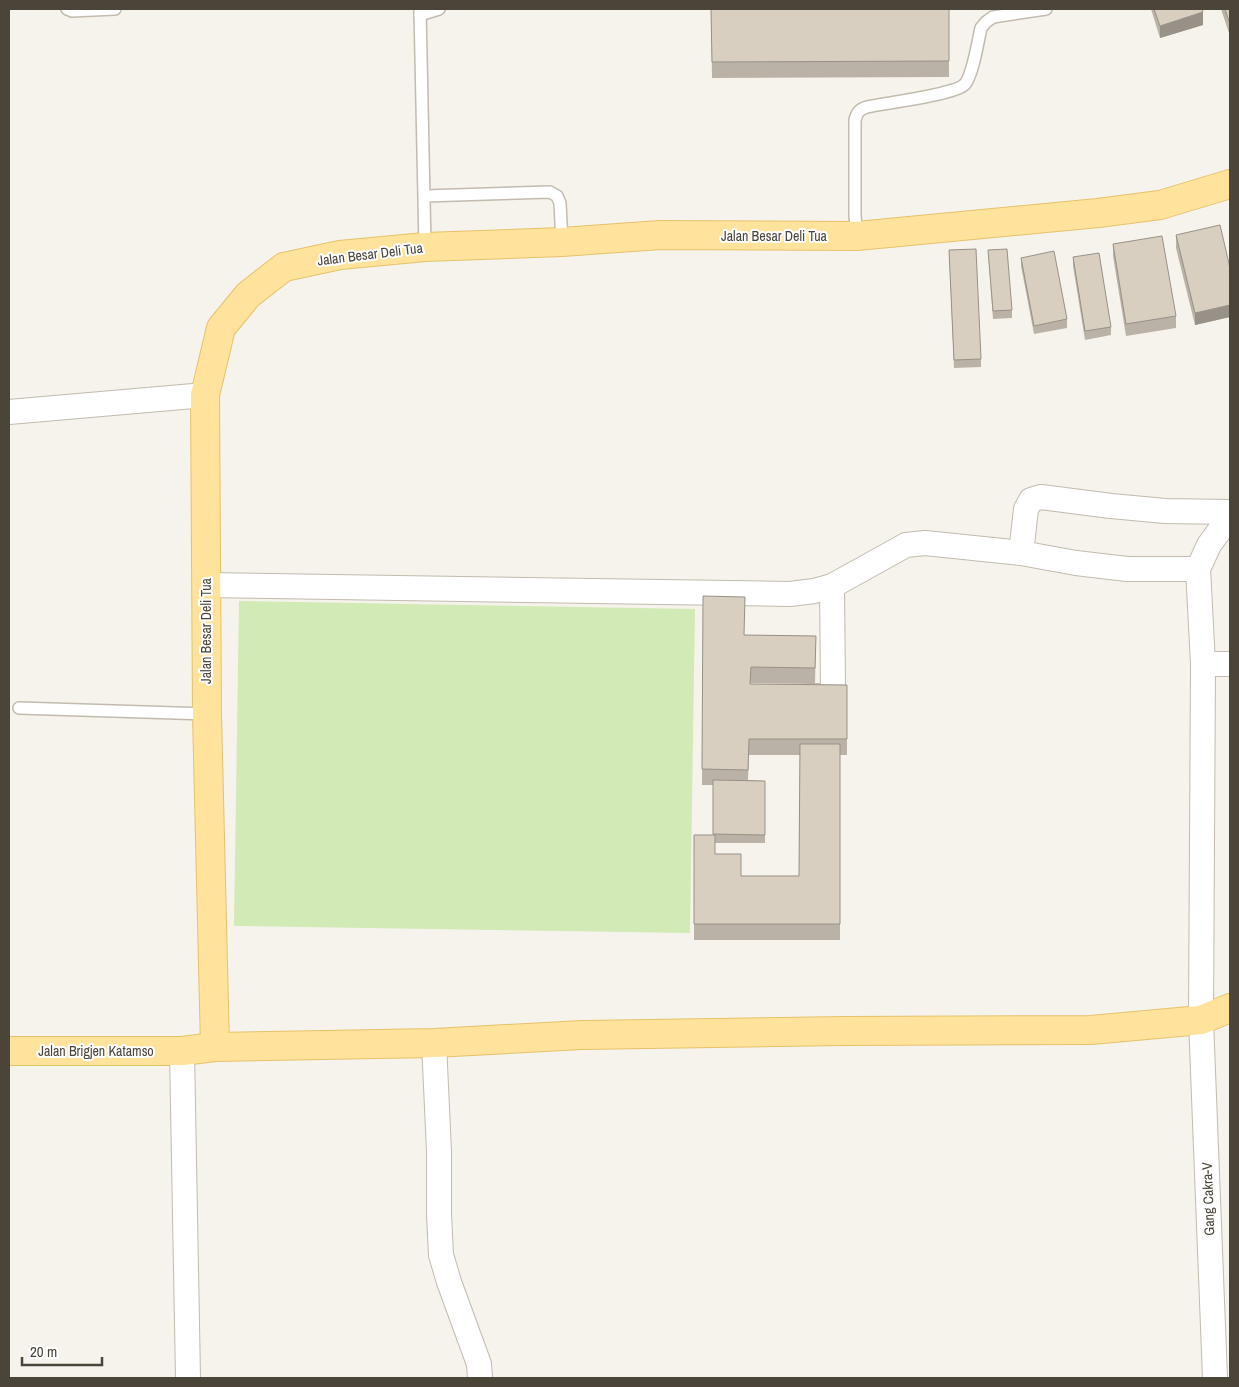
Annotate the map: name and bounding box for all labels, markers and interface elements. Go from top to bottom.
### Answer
street label: Jalan Besar Deli Tua [721,227,828,245]
street label: Jalan Besar Deli Tua [316,239,424,269]
street label: Jalan Besar Deli Tua [197,577,215,684]
street label: Jalan Brigjen Katamso [38,1042,154,1060]
street label: Gang Cakra-V [1198,1162,1218,1236]
scale bar [22,1334,102,1366]
text: 20 m [30,1341,57,1362]

